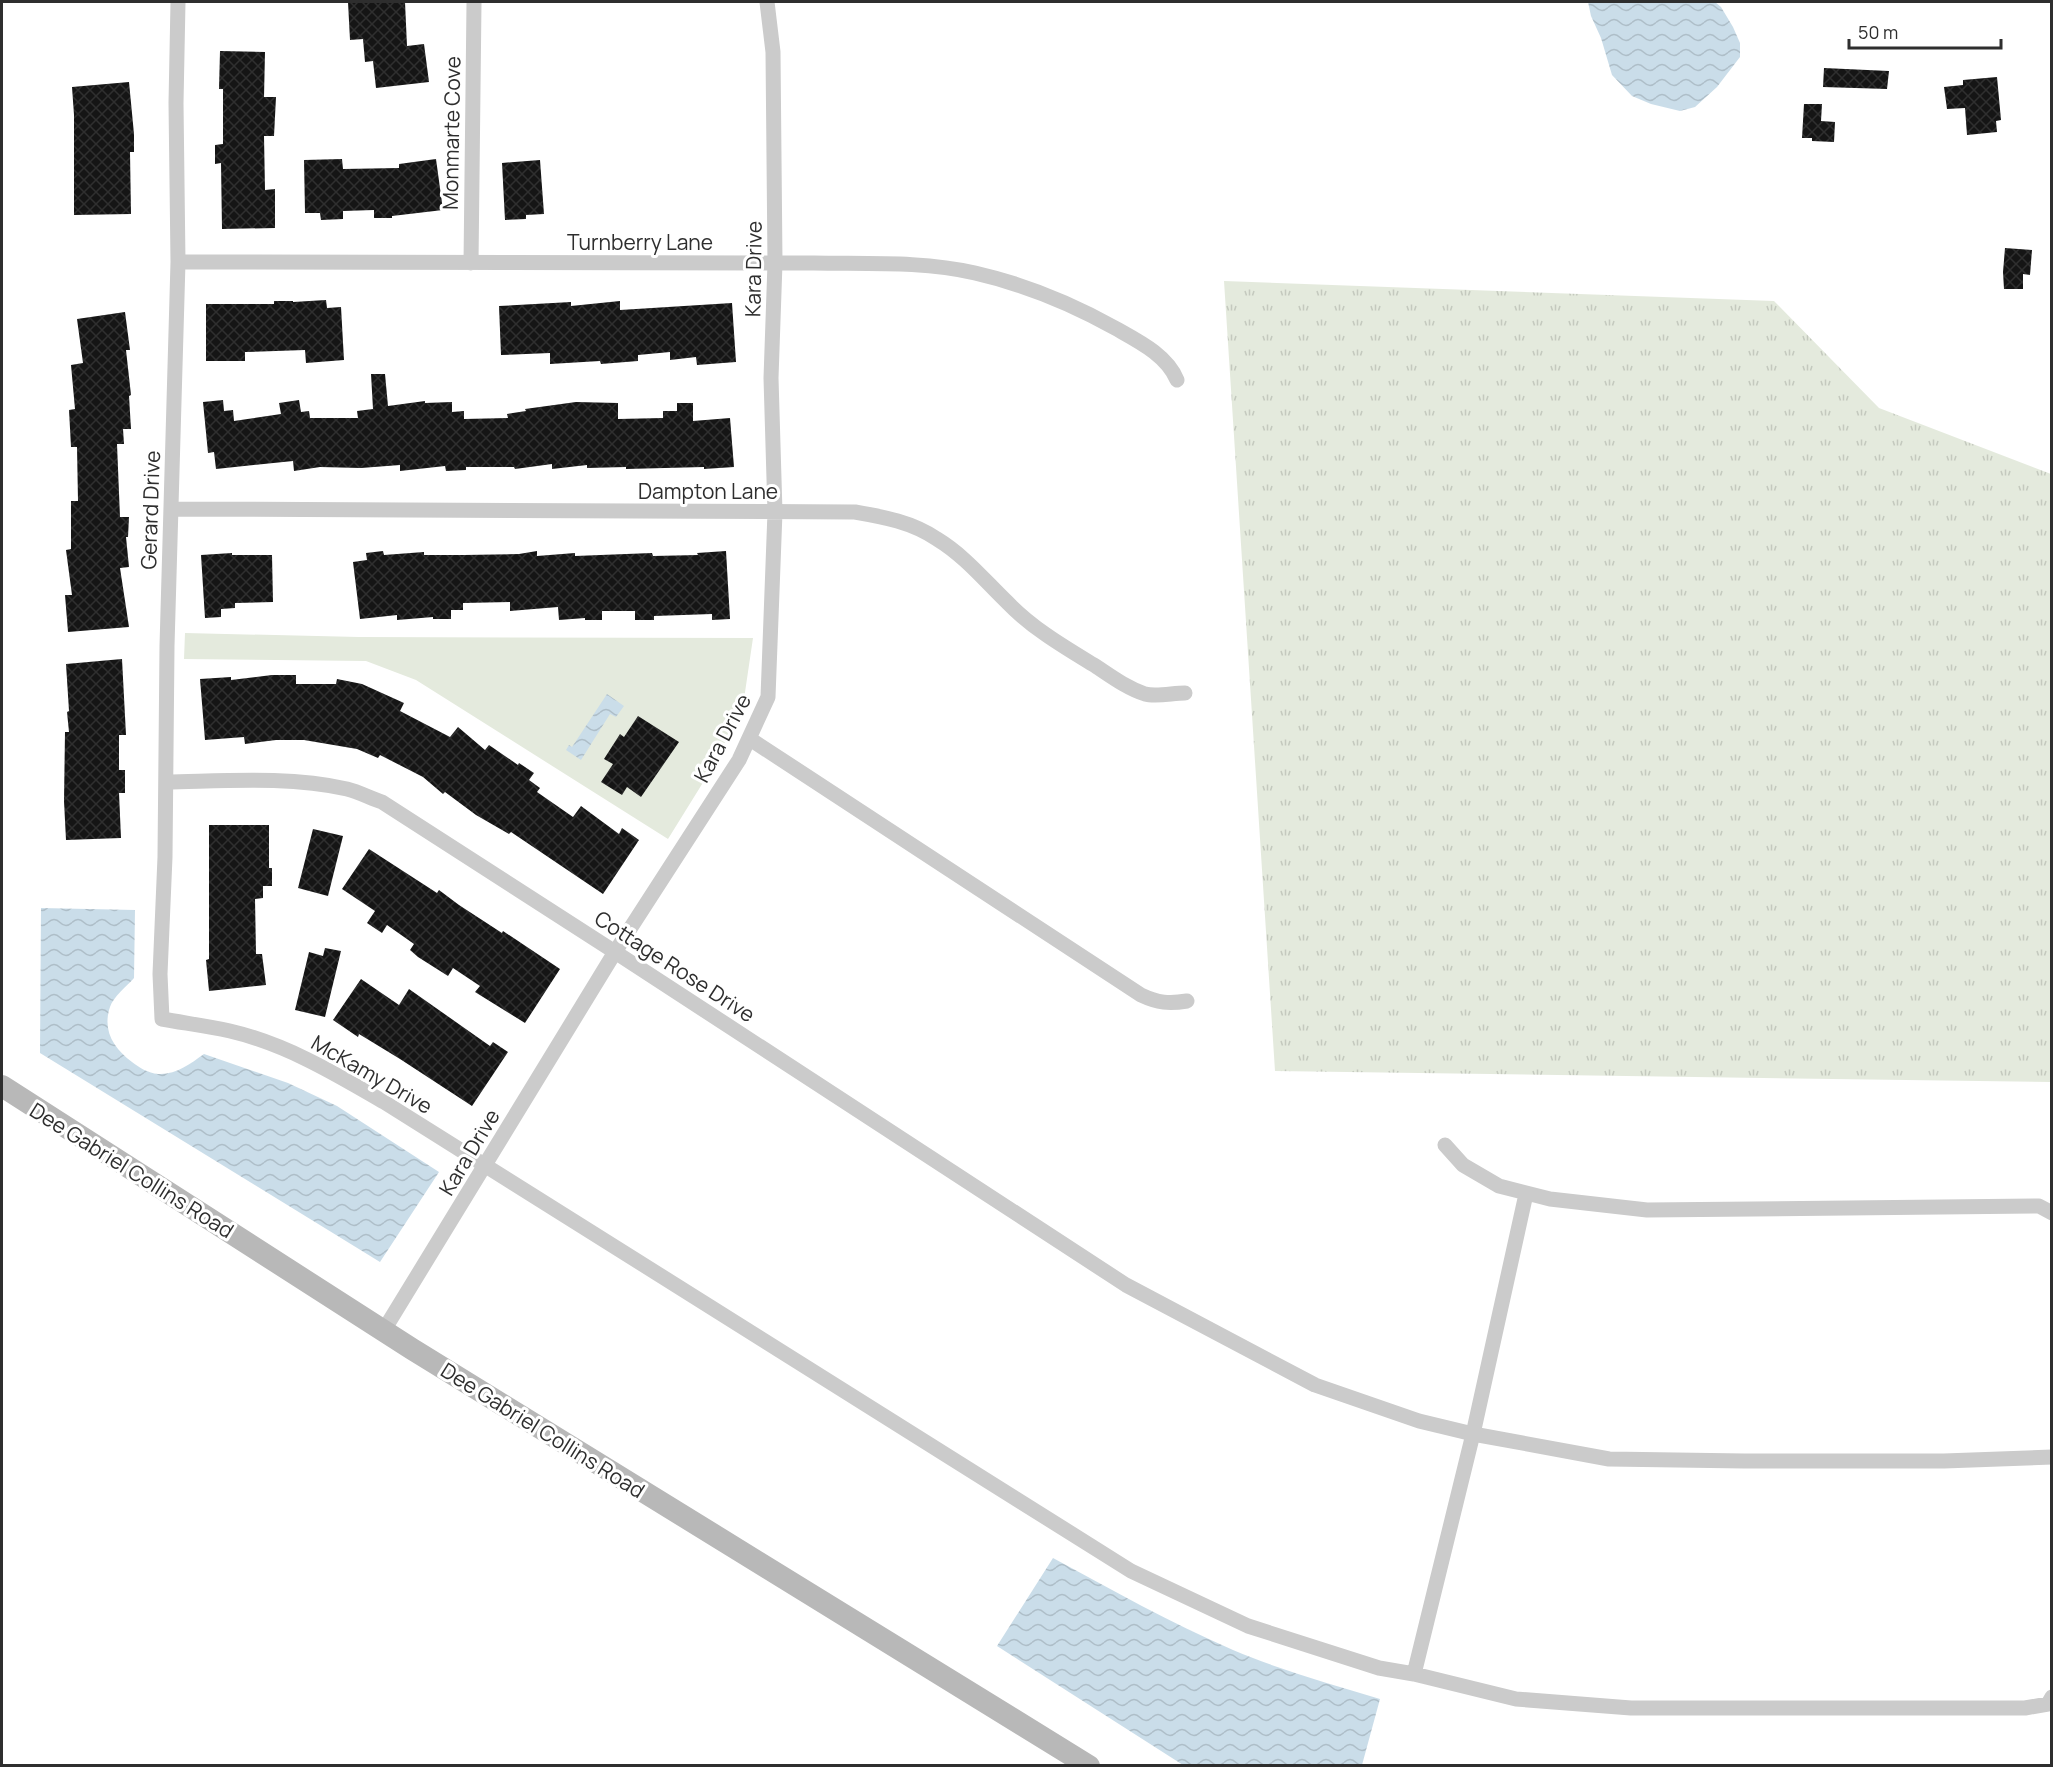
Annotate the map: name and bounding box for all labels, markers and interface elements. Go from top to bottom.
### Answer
scale bar [1849,12,2000,50]
text: 50 m [1858,20,1898,44]
street label: Monmarte Cove [436,56,466,210]
street label: Kara Drive [738,221,768,317]
street label: Turnberry Lane [567,228,713,256]
street label: Gerard Drive [134,450,166,570]
street label: Dampton Lane [638,477,778,505]
street label: Kara Drive [687,689,757,787]
street label: Cottage Rose Drive [589,904,761,1028]
street label: McKamy Drive [306,1028,438,1120]
street label: Dee Gabriel Collins Road [25,1096,239,1244]
street label: Kara Drive [432,1104,506,1200]
street label: Dee Gabriel Collins Road [436,1356,650,1504]

